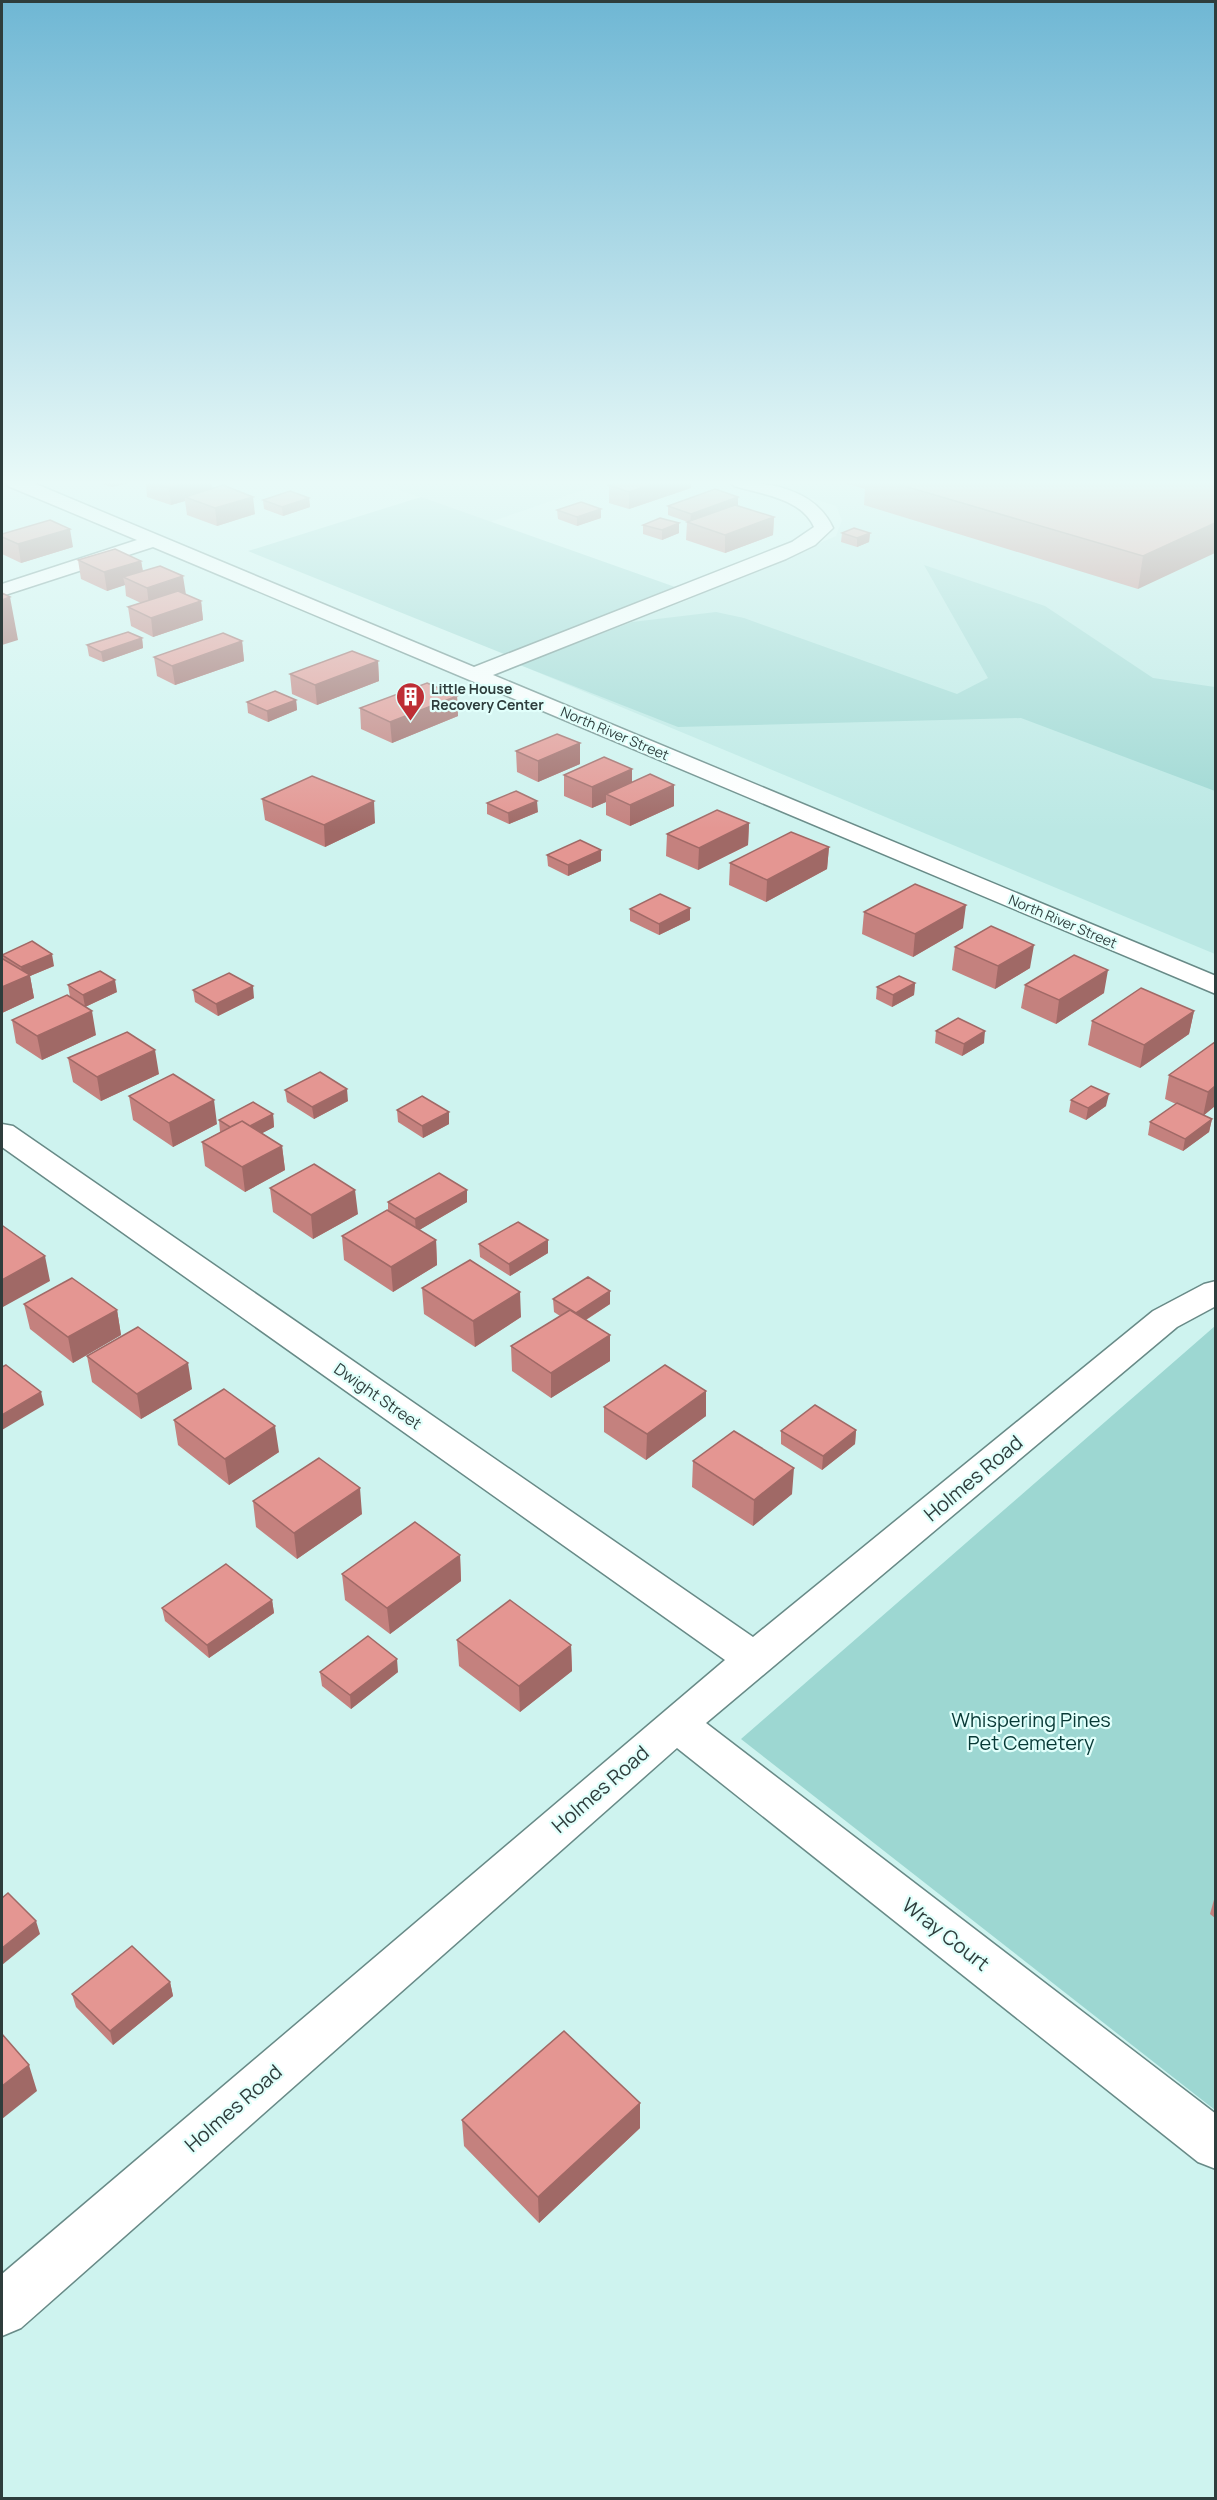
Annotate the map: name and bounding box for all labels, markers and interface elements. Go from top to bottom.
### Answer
place label: Little House Recovery Center [431,679,544,714]
building icon: Little House Recovery Center [394,680,426,722]
street label: North River Street [558,702,672,765]
street label: North River Street [1006,890,1120,953]
street label: Dwight Street [330,1358,426,1434]
street label: Holmes Road [918,1429,1028,1527]
park label: Whispering Pines Pet Cemetery [951,1706,1111,1756]
street label: Holmes Road [546,1739,654,1839]
street label: Wray Court [897,1891,995,1977]
street label: Holmes Road [179,2058,287,2158]

